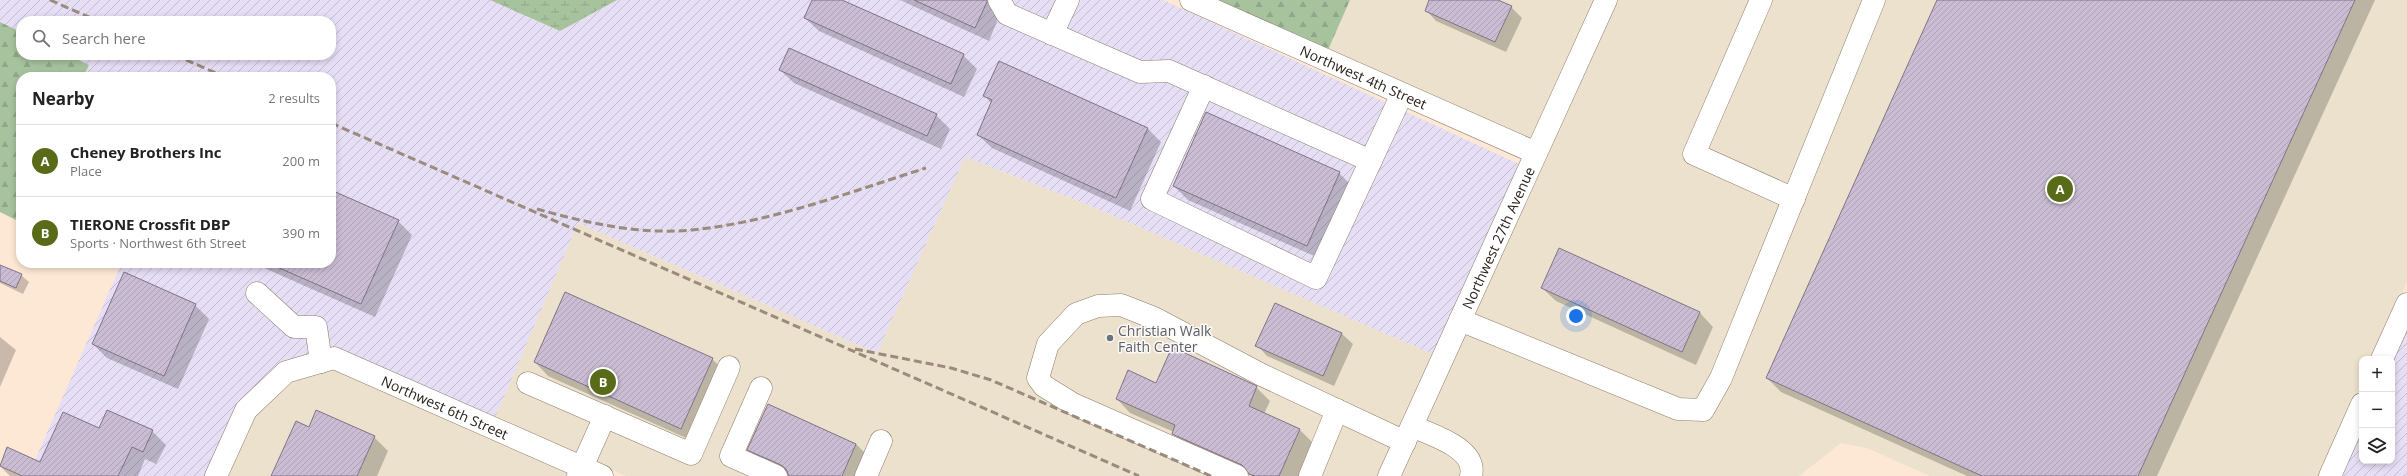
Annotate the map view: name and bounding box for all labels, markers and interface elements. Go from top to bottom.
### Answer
search box [16,16,336,60]
icon: search [30,27,52,49]
text: Search here [62,28,146,48]
street label: Northwest 4th Street [1297,40,1430,113]
text: Nearby [32,87,94,110]
text: 2 results [268,89,320,107]
text: Cheney Brothers Inc [70,142,222,162]
text: A [41,152,49,170]
text: 200 m [282,152,320,170]
text: Place [70,162,102,180]
street label: Northwest 27th Avenue [1457,163,1538,312]
pin: A [2047,174,2073,204]
text: TIERONE Crossfit DBP [70,214,230,234]
text: B [41,224,49,242]
text: 390 m [282,224,320,242]
text: Sports · Northwest 6th Street [70,234,246,252]
your location [1566,306,1586,326]
place label: Christian Walk Faith Center [1118,321,1212,356]
marker: Christian Walk Faith Center [1105,333,1115,343]
map controls [2359,356,2395,464]
button: + [2359,356,2395,392]
pin: B [590,367,616,397]
street label: Northwest 6th Street [379,371,511,443]
button: − [2359,392,2395,428]
button: layers [2359,428,2395,464]

